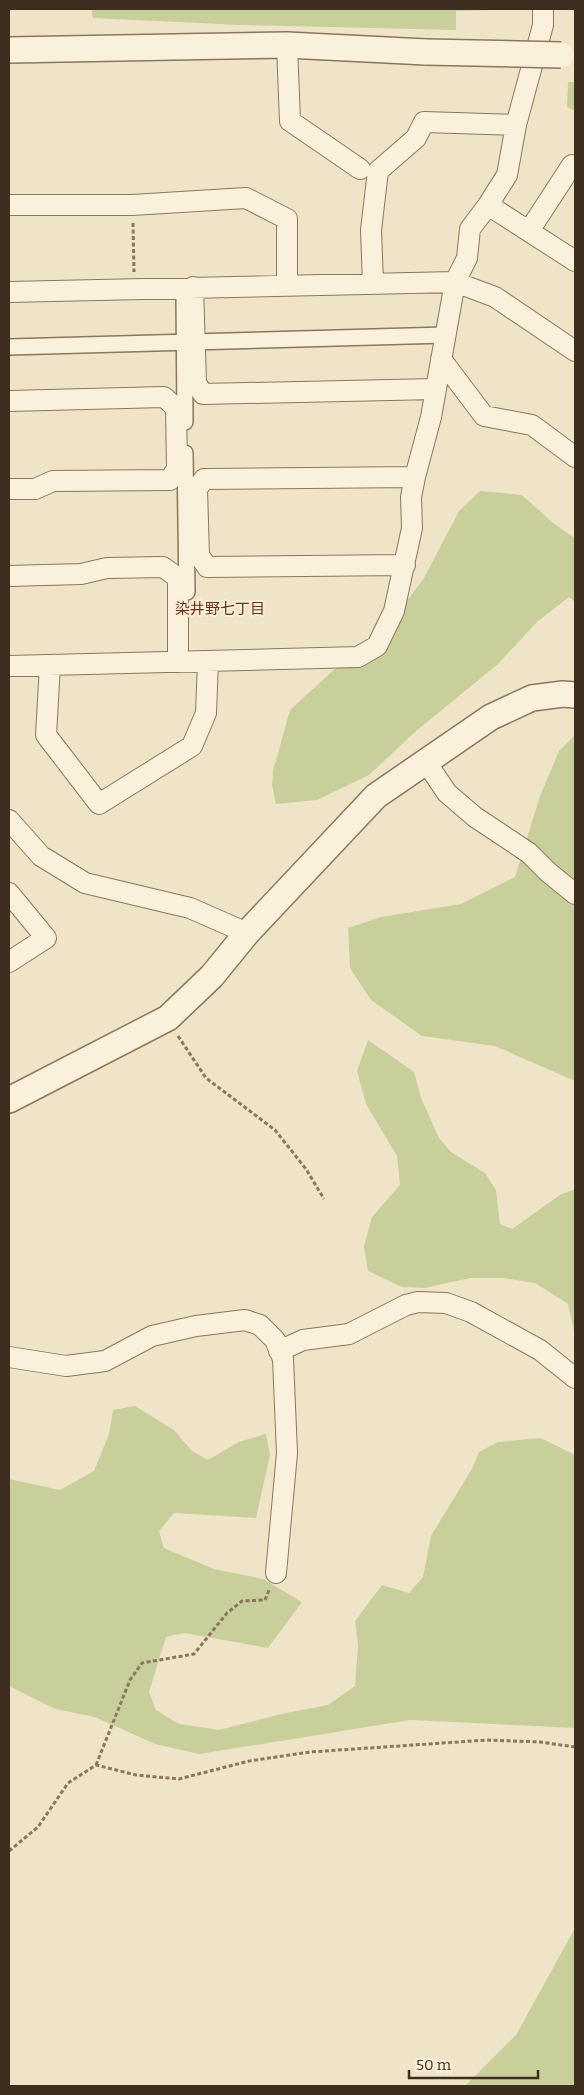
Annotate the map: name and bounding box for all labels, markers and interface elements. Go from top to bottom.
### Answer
district label: 染井野七丁目 [175,600,265,618]
scale bar [409,2048,538,2080]
text: 50 m [416,2056,452,2074]

